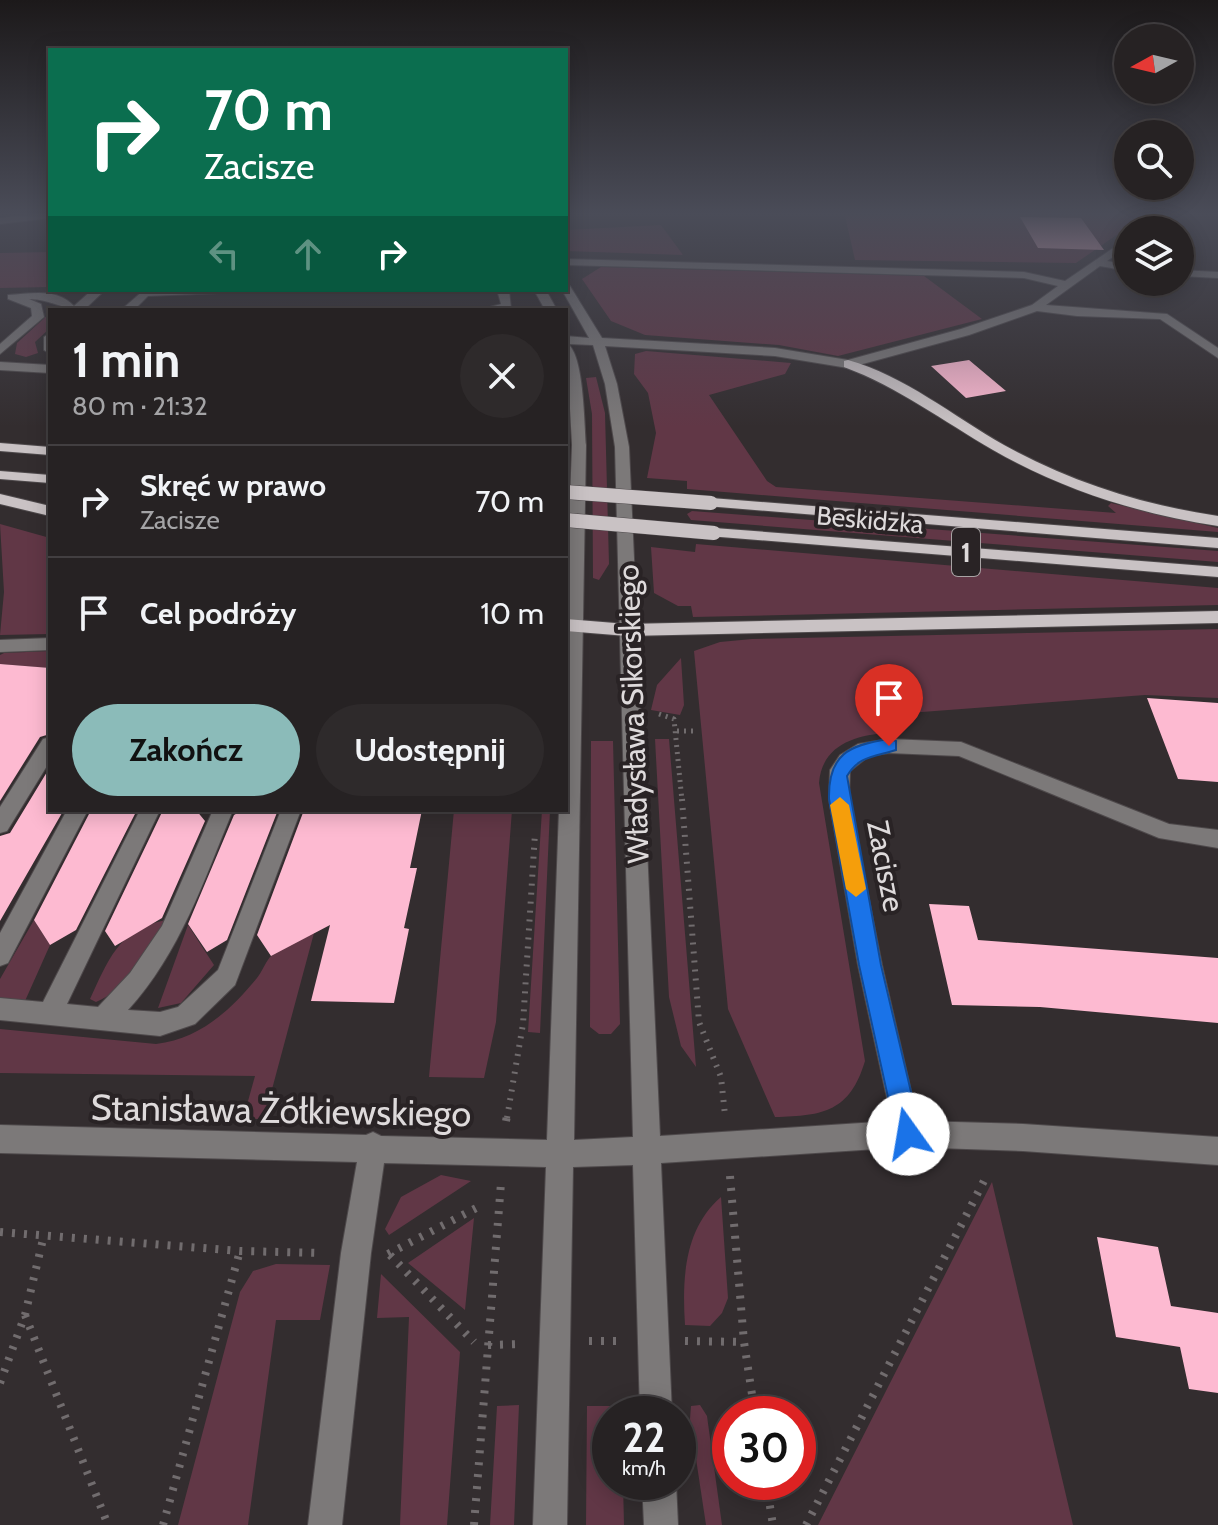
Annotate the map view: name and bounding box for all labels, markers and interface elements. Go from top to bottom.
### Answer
north arrow [1114,24,1194,104]
map controls [1114,24,1194,296]
text: 70 m [204,76,333,144]
icon: right [72,80,176,184]
button: search [1114,120,1194,200]
text: Zacisze [204,144,315,188]
button: layers [1114,216,1194,296]
icon: left [202,232,246,276]
icon: ahead [286,232,330,276]
icon: right [370,232,414,276]
text: 1 min [72,331,180,389]
button: close [460,334,544,418]
text: 80 m · 21:32 [72,390,208,422]
text: Skręć w prawo [140,467,326,504]
icon: right [72,479,116,523]
text: 70 m [475,483,544,520]
street label: Beskidzka [815,499,925,541]
text: Zacisze [140,504,220,536]
road number: 1 [952,528,980,576]
street label: Władysława Sikorskiego [609,564,657,864]
icon: arrive [72,591,116,635]
text: Cel podróży [140,595,296,632]
text: 10 m [480,595,544,632]
pin [855,664,923,746]
icon: arrive [867,676,911,720]
button: Zakończ [72,704,300,796]
button: Udostępnij [316,704,544,796]
street label: Zacisze [859,817,913,915]
street label: Stanisława Żółkiewskiego [90,1085,472,1135]
position arrow [866,1092,950,1176]
speed limit sign: 30 [712,1396,816,1500]
text: 22 [623,1413,665,1462]
text: km/h [622,1456,666,1480]

